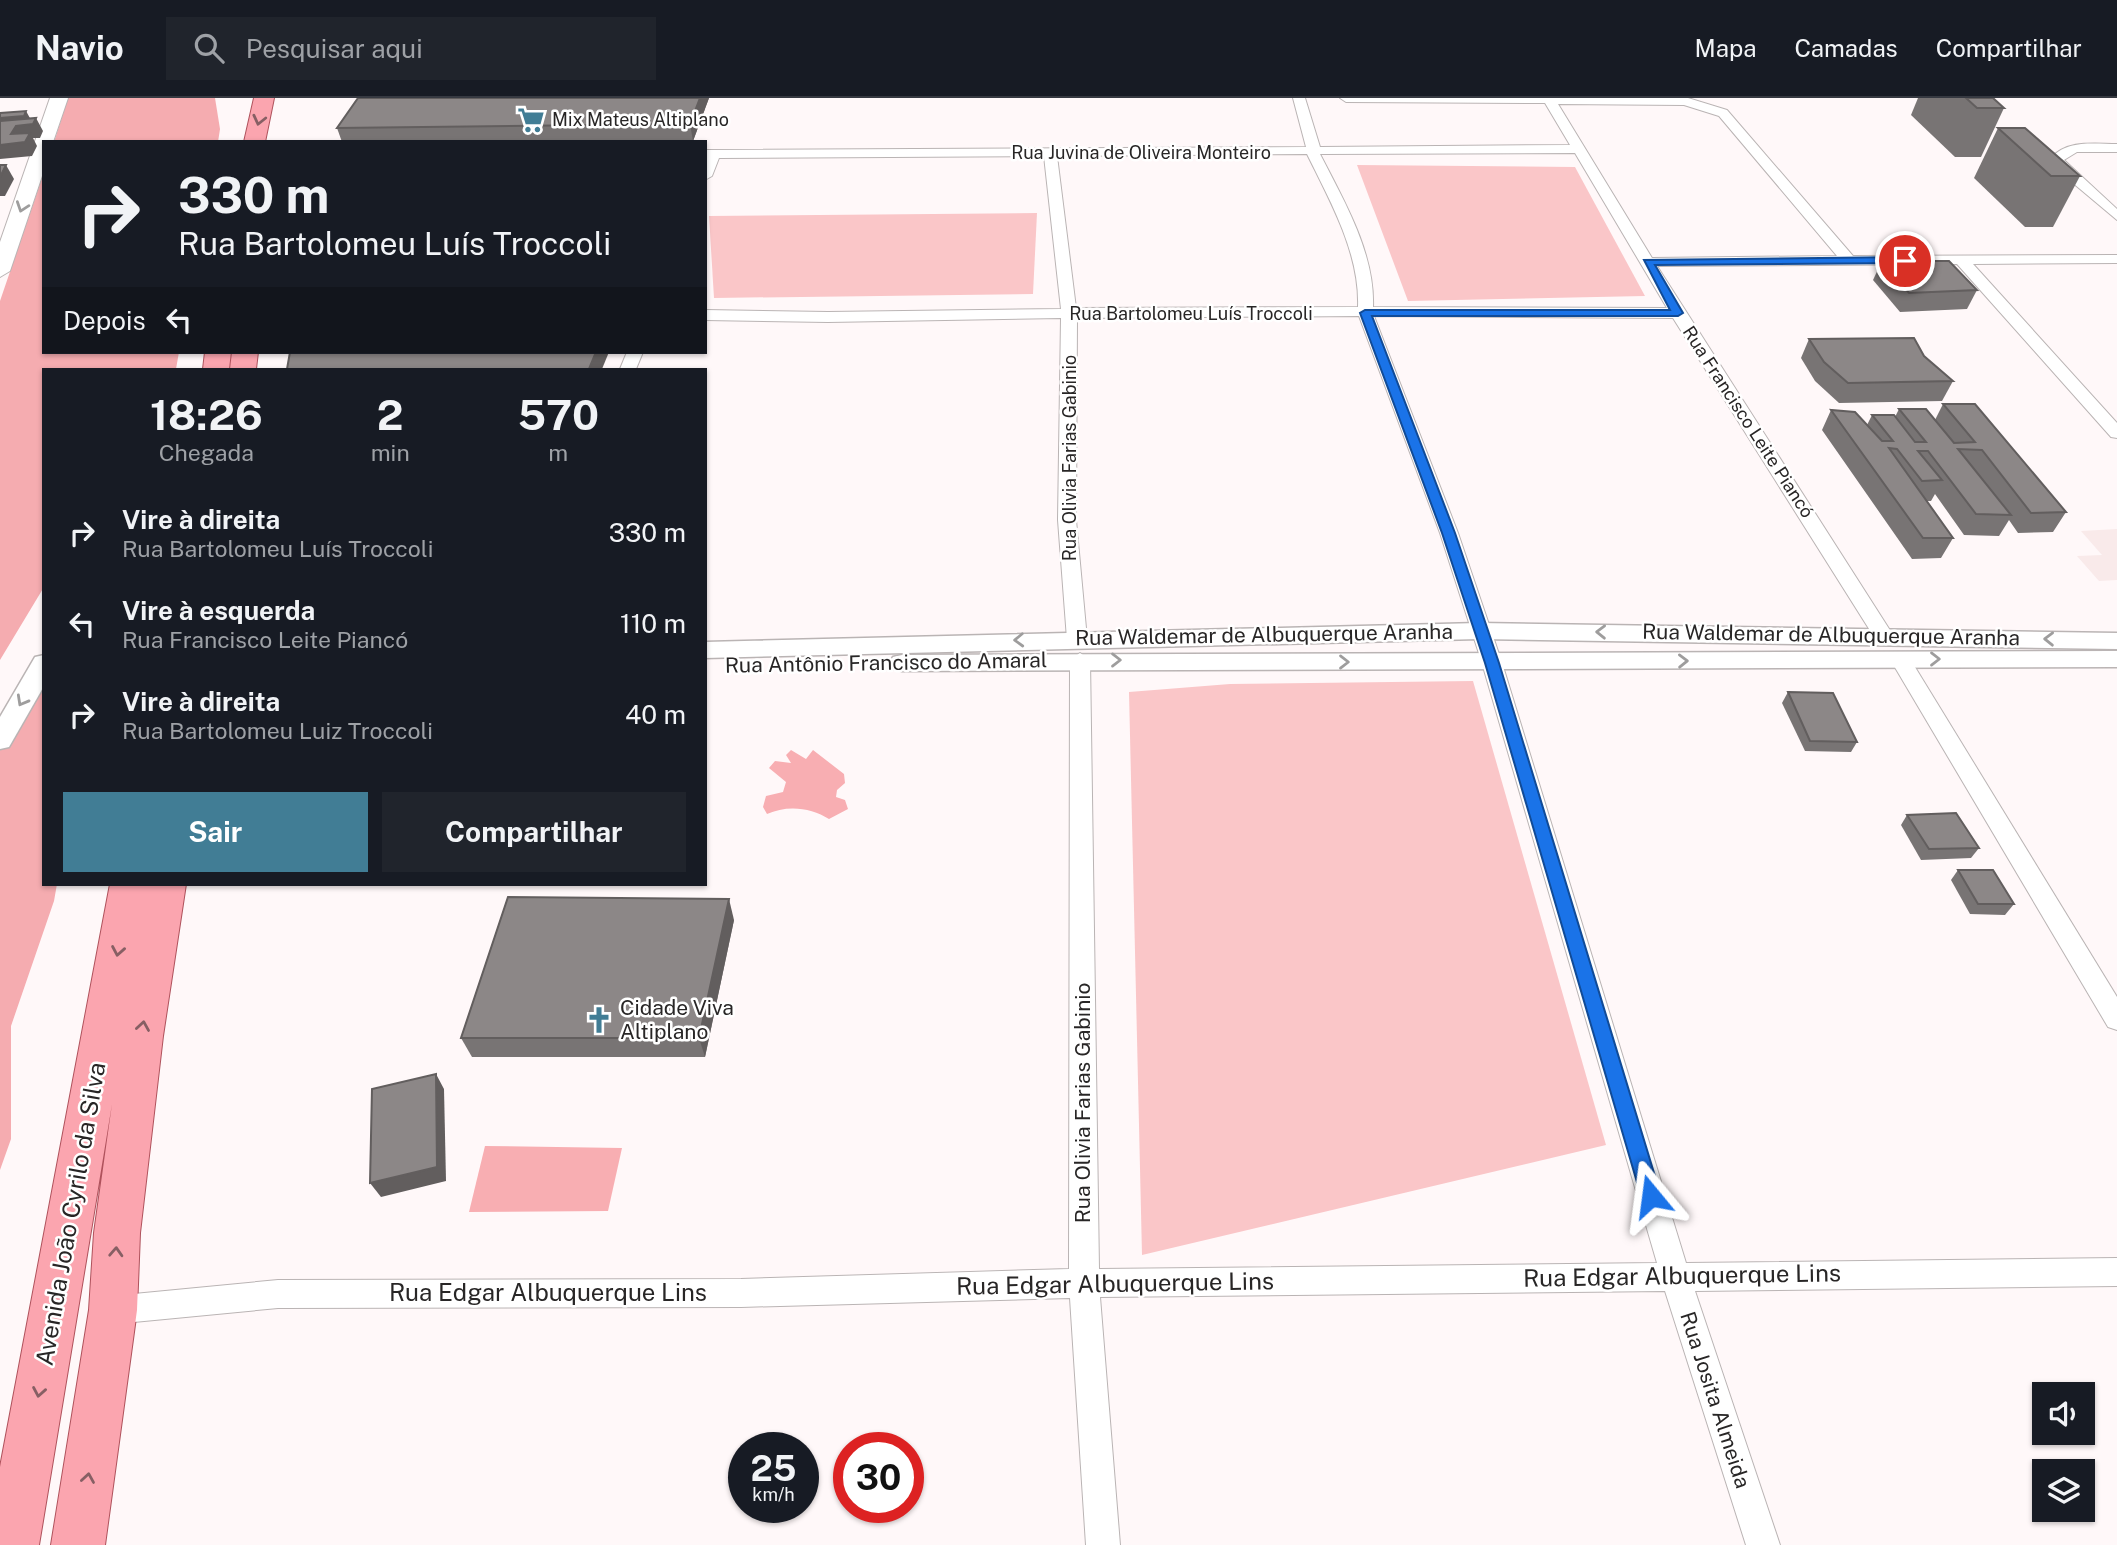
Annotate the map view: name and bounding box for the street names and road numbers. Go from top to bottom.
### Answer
street label: Rua Juvina de Oliveira Monteiro [1011,142,1271,163]
street label: Rua Bartolomeu Luís Troccoli [1069,303,1313,324]
street label: Rua Francisco Leite Piancó [1679,322,1818,521]
street label: Rua Olivia Farias Gabinio [1059,355,1080,561]
street label: Rua Waldemar de Albuquerque Aranha [1075,619,1453,650]
street label: Rua Waldemar de Albuquerque Aranha [1642,619,2020,650]
street label: Rua Antônio Francisco do Amaral [725,647,1047,678]
street label: Rua Olivia Farias Gabinio [1070,983,1095,1223]
street label: Avenida João Cyrilo da Silva [30,1060,110,1368]
street label: Rua Edgar Albuquerque Lins [1523,1258,1841,1292]
street label: Rua Edgar Albuquerque Lins [956,1266,1274,1300]
street label: Rua Edgar Albuquerque Lins [389,1278,707,1306]
street label: Rua Josita Almeida [1675,1308,1756,1491]

